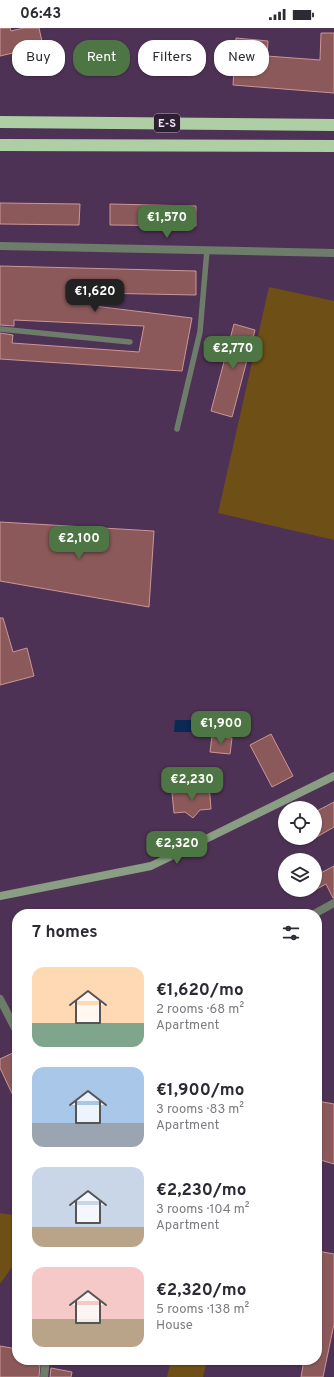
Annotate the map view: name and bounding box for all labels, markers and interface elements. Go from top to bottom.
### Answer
text: 06:43 [20,5,61,24]
chip: Buy [12,40,65,76]
chip: Rent [73,40,130,76]
chip: Filters [138,40,206,76]
chip: New [214,40,269,76]
road number: E-S [154,114,180,132]
pin: €1,570 [134,205,200,239]
text: €1,570 [147,210,187,226]
pin: €1,620 [62,279,128,313]
text: €1,620 [74,284,116,300]
pin: €2,770 [200,336,266,370]
text: €2,770 [213,341,253,357]
pin: €2,100 [46,526,112,560]
text: €2,100 [58,531,100,547]
pin: €1,900 [188,711,254,745]
text: €1,900 [200,716,242,732]
pin: €2,230 [159,767,225,801]
text: €2,230 [170,772,214,788]
map controls [278,801,322,897]
button: locate [278,801,322,845]
pin: €2,320 [144,831,210,865]
text: €2,320 [155,836,199,852]
button: layers [278,853,322,897]
text: 7 homes [32,922,98,944]
icon: filters [280,922,302,944]
text: €1,620/mo [156,980,244,1002]
icon: home [64,983,112,1031]
text: 2 rooms · 68 m² [156,1002,244,1018]
text: Apartment [156,1018,219,1034]
text: €1,900/mo [156,1080,244,1102]
icon: home [64,1083,112,1131]
text: 3 rooms · 83 m² [156,1102,244,1118]
text: Apartment [156,1118,219,1134]
text: €2,230/mo [156,1180,246,1202]
icon: home [64,1183,112,1231]
text: 3 rooms · 104 m² [156,1202,250,1218]
text: Apartment [156,1218,219,1234]
text: €2,320/mo [156,1280,246,1302]
icon: home [64,1283,112,1331]
text: 5 rooms · 138 m² [156,1302,249,1318]
text: House [156,1318,193,1334]

